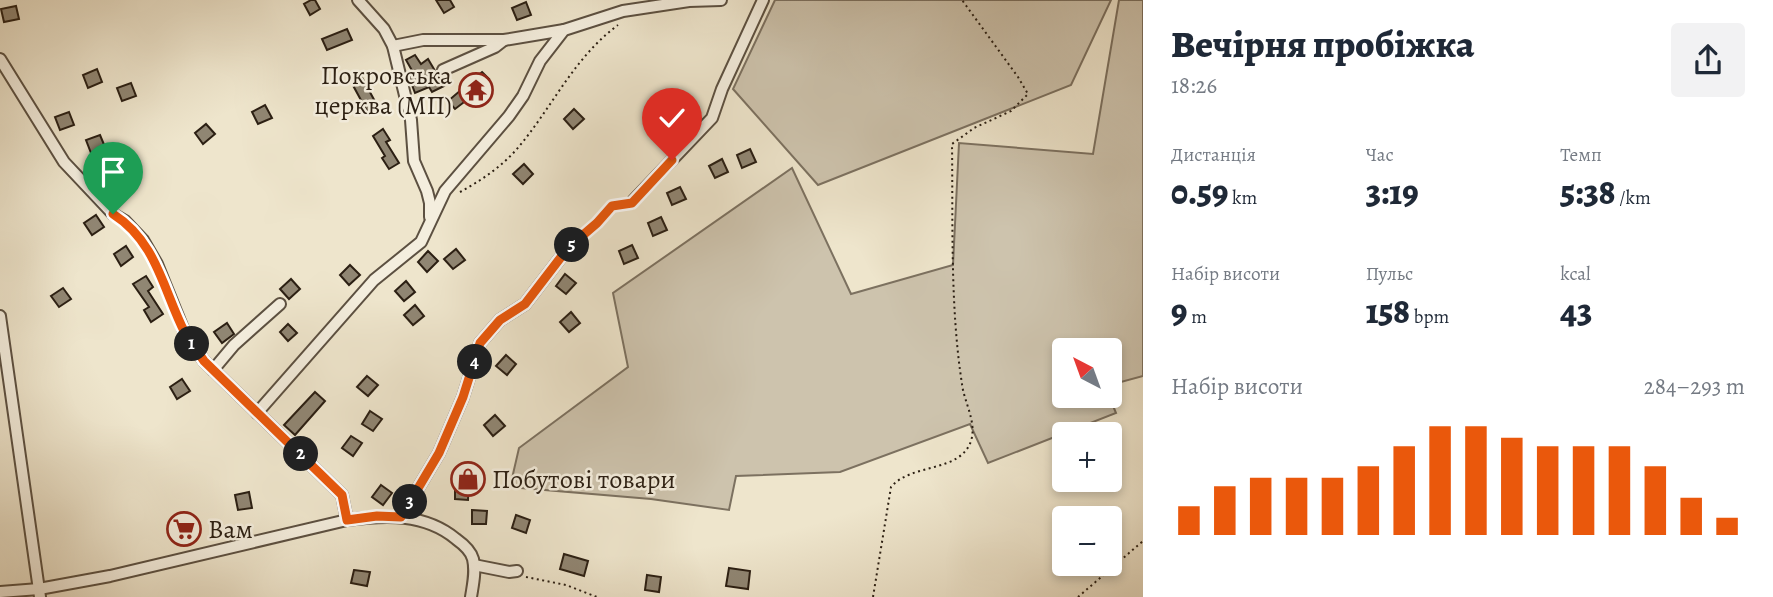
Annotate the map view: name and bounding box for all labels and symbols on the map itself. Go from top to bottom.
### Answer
place label: Покровська церква (МП) [314,58,452,123]
temple icon: Покровська церква (МП) [457,71,495,109]
pin [642,88,702,160]
pin [83,142,143,214]
pin: 5 [554,228,590,262]
pin: 1 [174,326,210,362]
north arrow [1052,338,1122,408]
pin: 4 [458,344,492,380]
pin: 2 [284,436,318,472]
shop icon: Побутові товари [449,460,487,498]
place label: Побутові товари [492,462,676,497]
pin: 3 [392,484,428,520]
supermarket icon: Вам [165,510,203,548]
place label: Вам [208,512,253,547]

